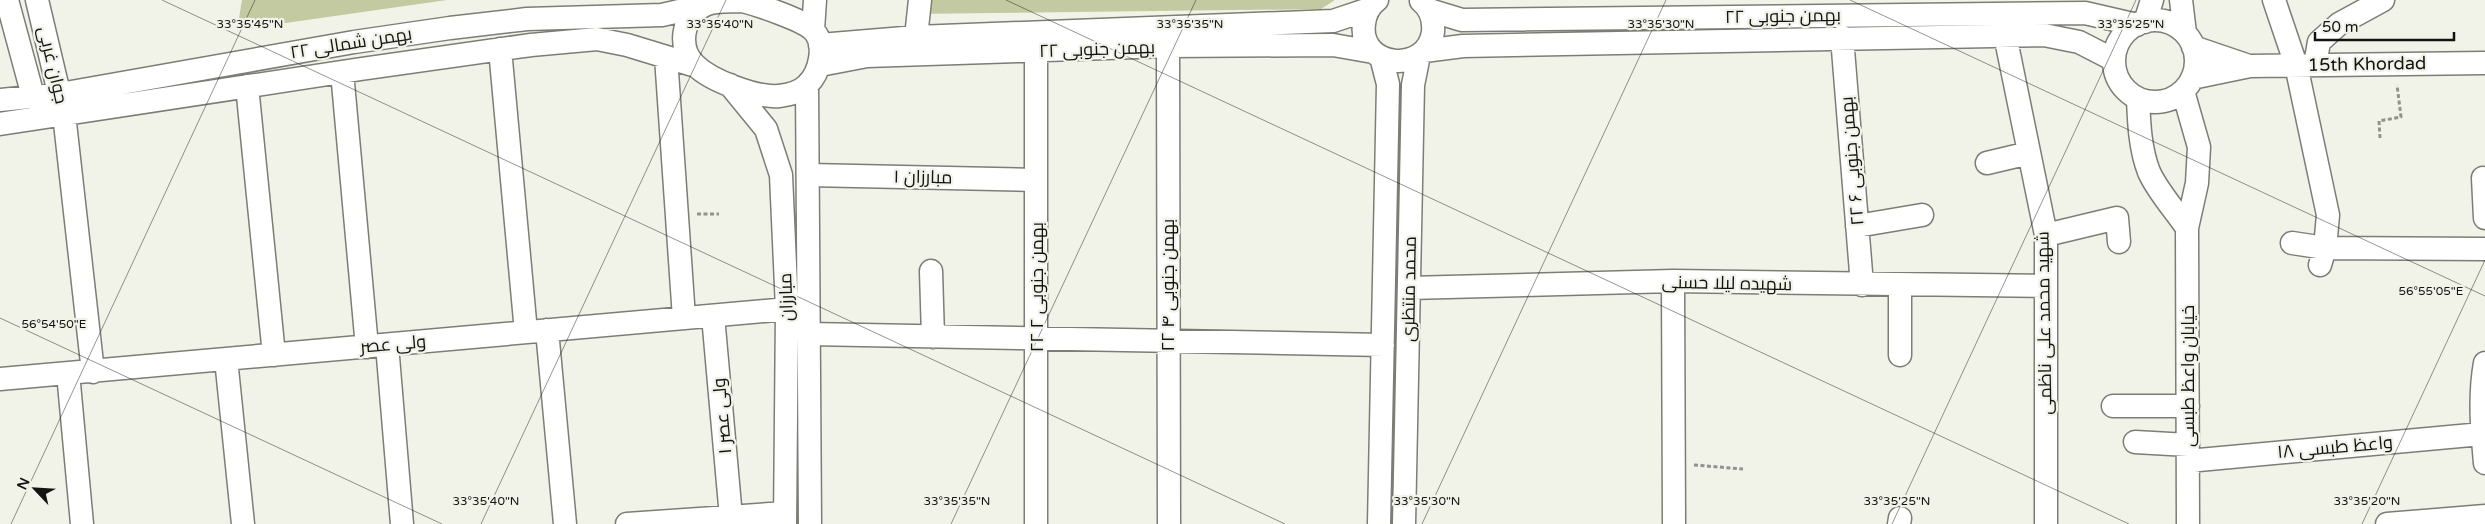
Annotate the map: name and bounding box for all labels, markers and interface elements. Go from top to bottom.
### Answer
street label: ۲۲ بهمن جنوبی [1725,4,1841,28]
scale bar [2315,10,2454,42]
text: 33°35'45"N [217,17,284,31]
text: 33°35'40"N [687,17,754,31]
text: 33°35'35"N [1157,17,1224,31]
text: 33°35'30"N [1628,17,1695,31]
text: 33°35'25"N [2098,17,2165,31]
text: 50 m [2322,18,2359,36]
street label: ۲۲ بهمن شمالی [289,23,413,63]
street label: جوان غربی [33,24,73,106]
street label: ۲۲ بهمن جنوبی [1039,36,1155,62]
street label: 15th Khordad [2308,52,2426,76]
street label: ۲۲ بهمن جنوبی ۶ [1835,96,1869,226]
street label: مبارزان ۱ [893,165,953,189]
street label: ۲۲ بهمن جنوبی ۴ [1157,219,1179,351]
street label: ۲۲ بهمن جنوبی ۲ [1026,222,1048,352]
street label: شهید محمد علی ناظمی [2031,231,2057,415]
street label: محمد منتظری [1397,236,1421,342]
street label: شهیده لیلا حسنی [1662,271,1792,295]
street label: مبارزان [774,272,798,322]
text: 56°55'05"E [2399,284,2464,298]
street label: خیابان واعظ طبسی [2177,305,2199,447]
text: 56°54'50"E [22,317,87,331]
street label: ولی عصر [358,330,427,358]
street label: ولی عصر ۱ [708,377,736,455]
street label: واعظ طبسی ۱۸ [2276,431,2394,463]
north arrow [10,464,60,514]
text: N [14,475,34,492]
text: 33°35'40"N [453,494,520,508]
text: 33°35'35"N [924,494,991,508]
text: 33°35'30"N [1394,494,1461,508]
text: 33°35'25"N [1864,494,1931,508]
text: 33°35'20"N [2334,494,2401,508]

